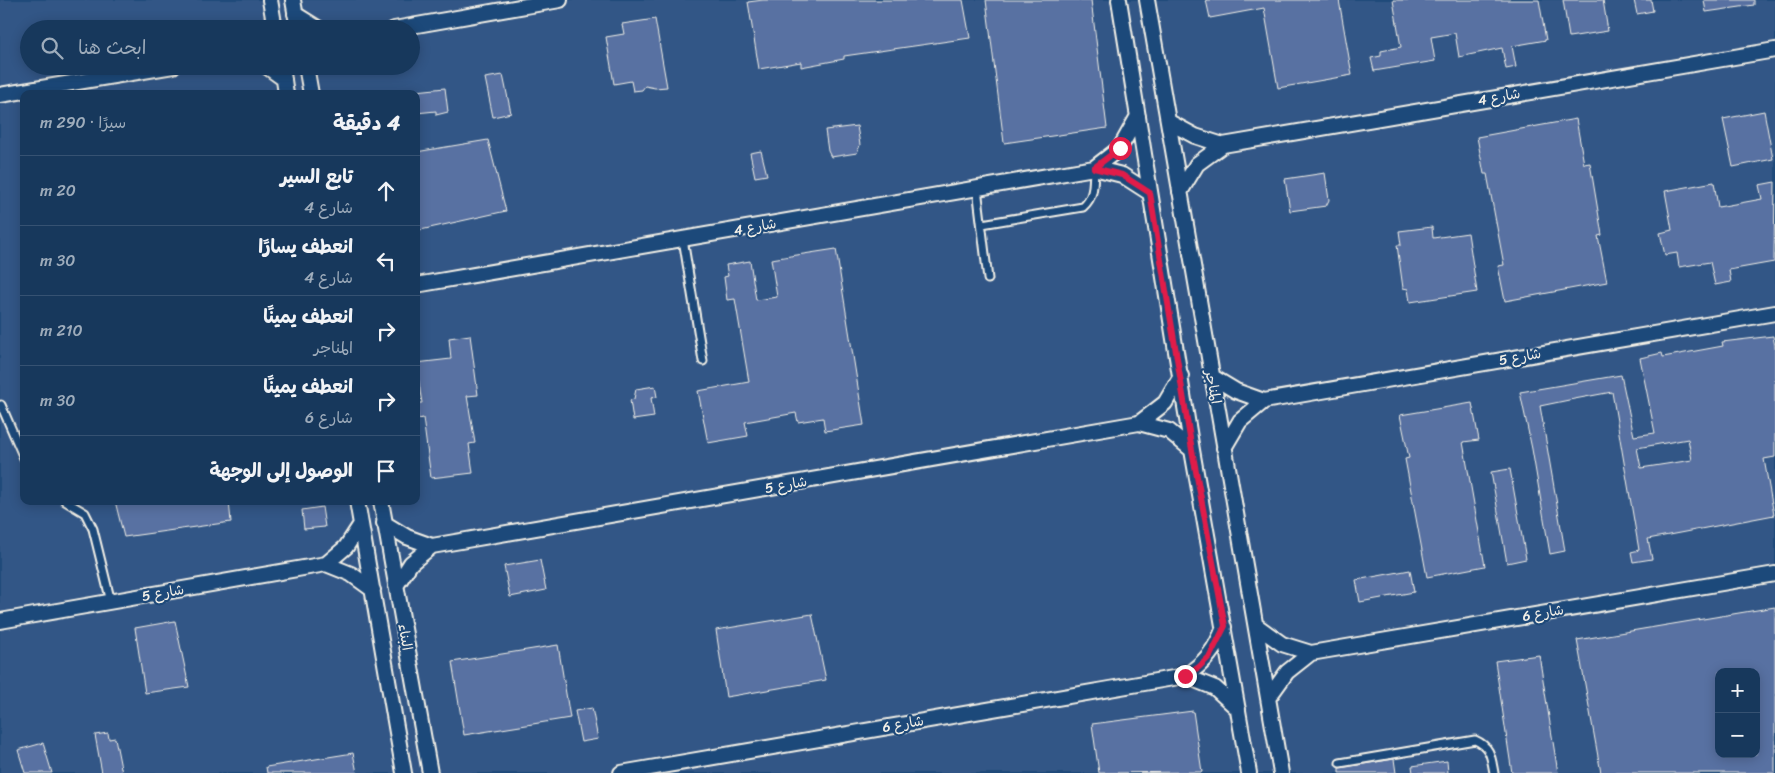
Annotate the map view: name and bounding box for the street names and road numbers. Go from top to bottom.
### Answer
street label: شارع 4 [1476,81,1522,113]
street label: شارع 4 [732,211,778,243]
street label: شارع 5 [1497,341,1543,373]
street label: المناجر [1197,367,1229,406]
street label: شارع 5 [763,469,809,501]
street label: شارع 5 [140,577,186,609]
street label: شارع 6 [1520,597,1566,629]
street label: البناء [390,622,420,652]
street label: شارع 6 [880,708,926,740]

